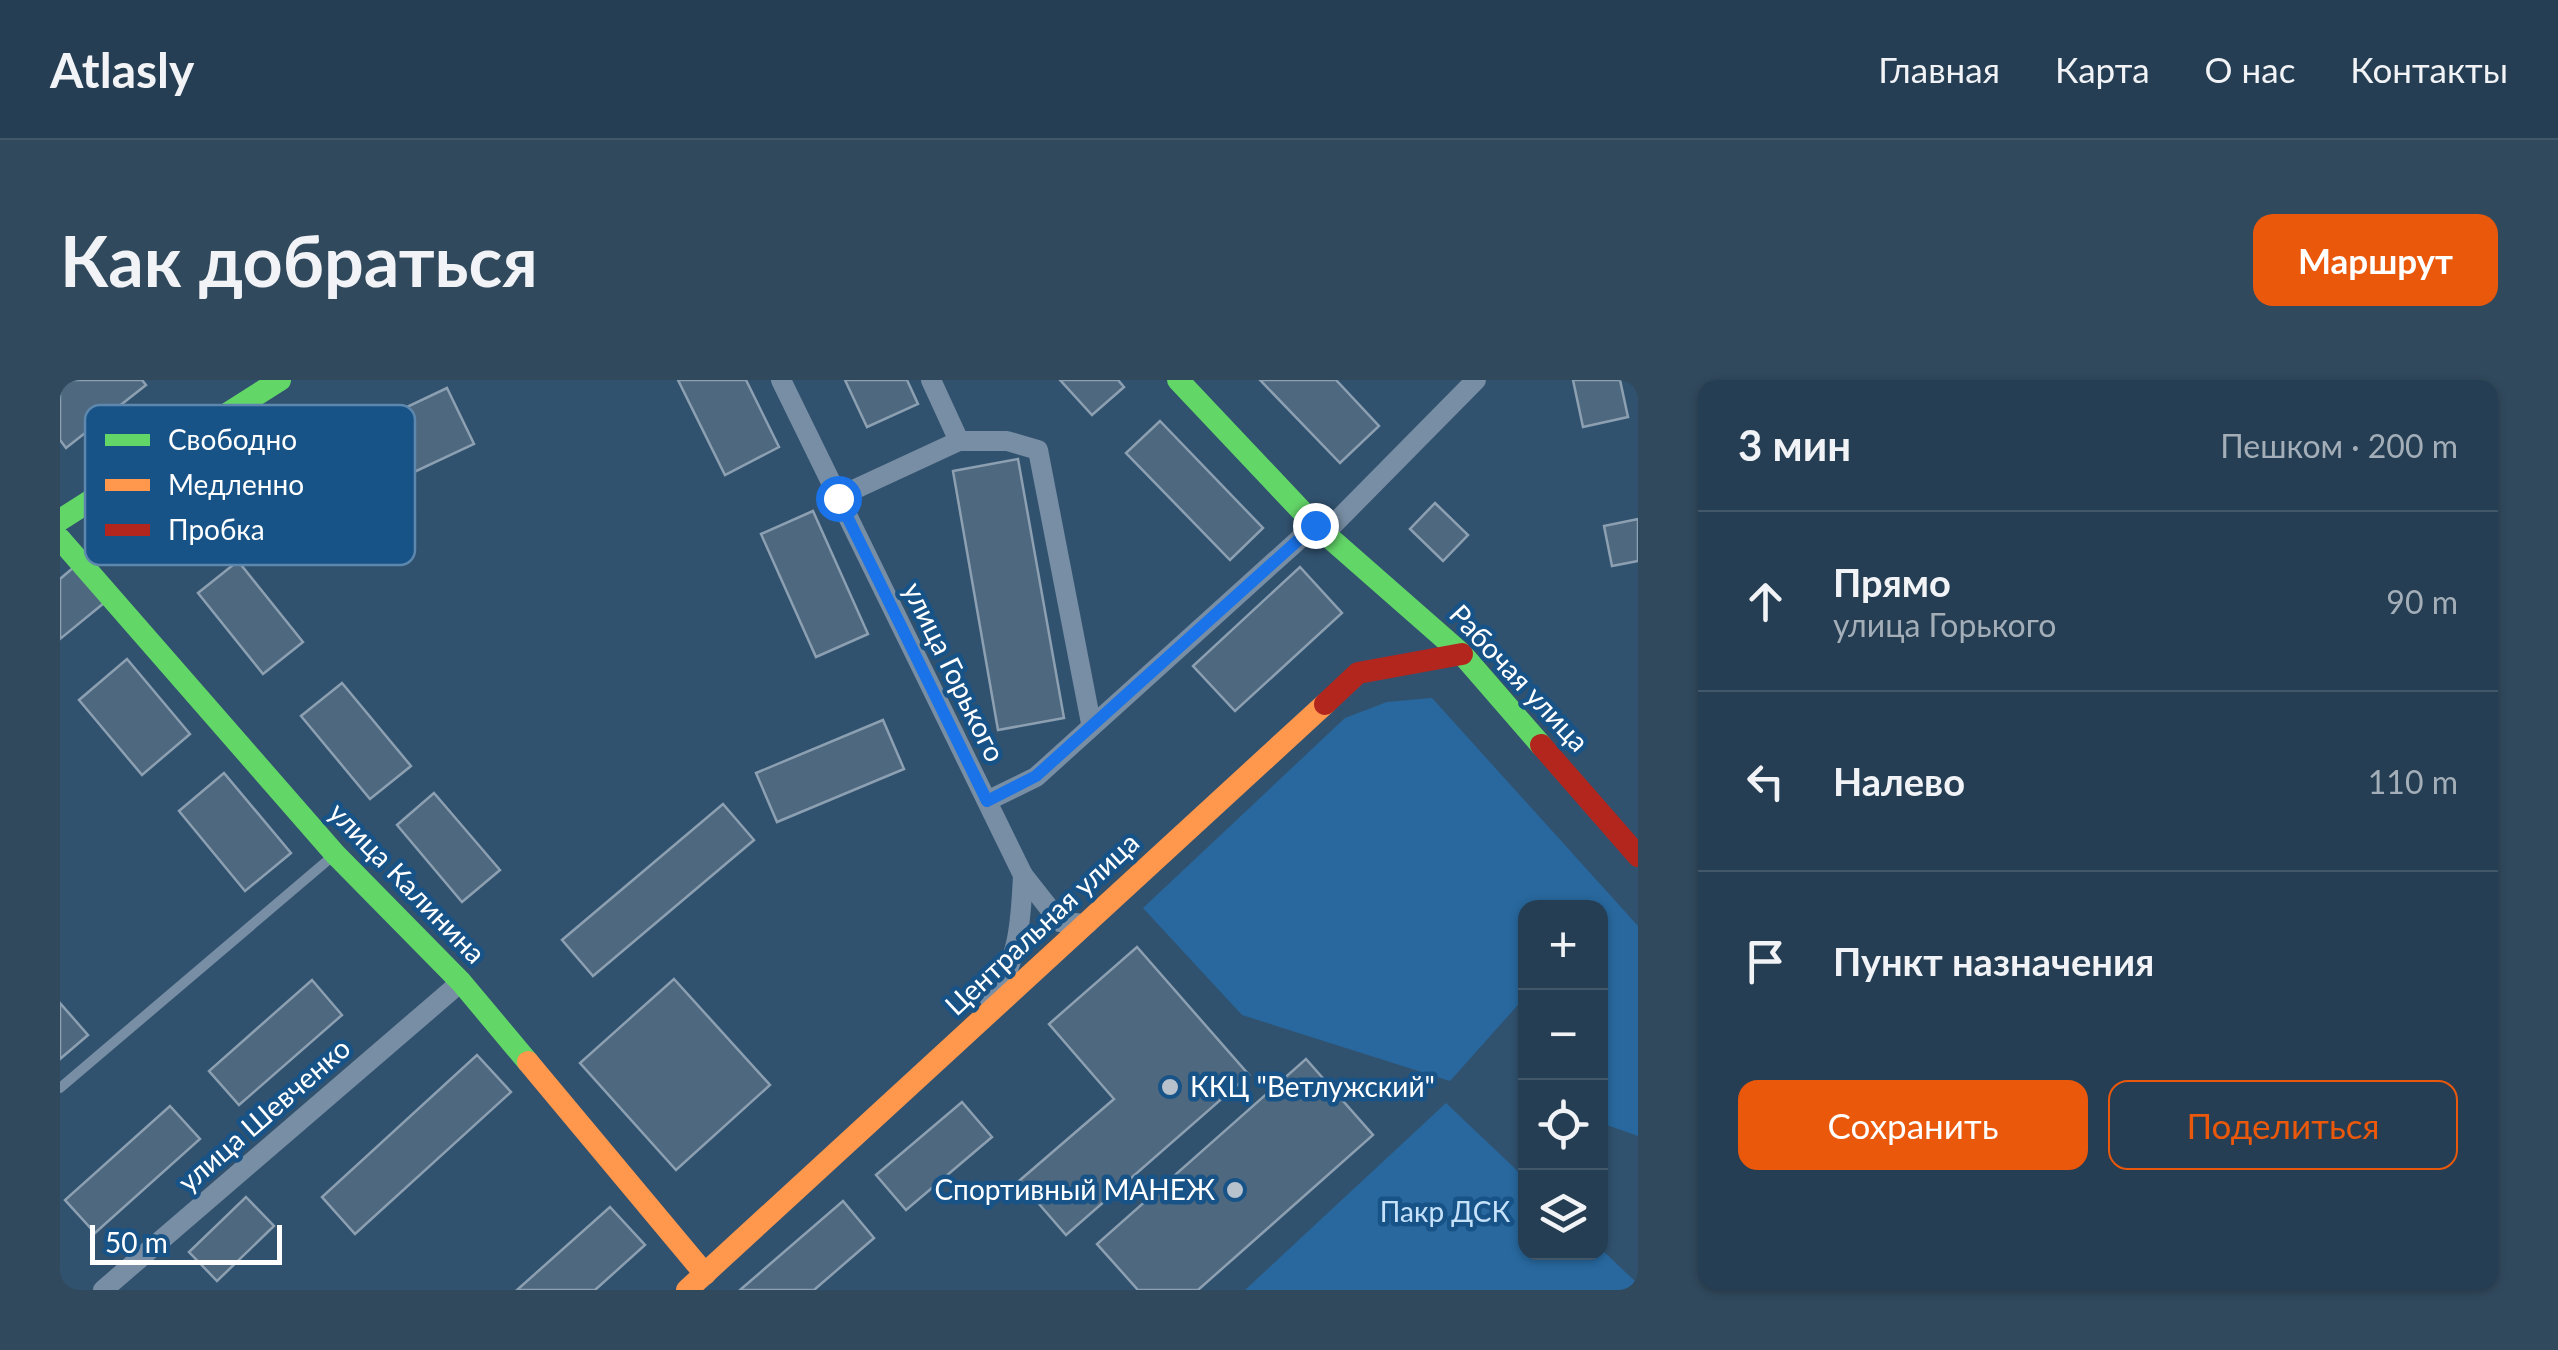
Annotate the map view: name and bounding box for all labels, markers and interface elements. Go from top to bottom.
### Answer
text: Atlasly [50,41,194,98]
text: Главная [1878,48,2000,90]
text: Карта [2055,48,2150,90]
text: О нас [2205,48,2295,90]
text: Контакты [2350,48,2508,90]
button: Маршрут [2253,214,2498,306]
text: Как добраться [60,218,538,302]
legend [85,405,415,565]
text: 3 мин [1738,420,1851,470]
text: Свободно [168,422,297,456]
text: Пешком · 200 m [2220,426,2458,465]
text: Медленно [168,467,304,501]
route start [816,476,862,522]
route end [1293,503,1339,549]
text: Пробка [168,512,265,546]
text: Прямо [1833,559,1951,605]
icon: ahead [1738,574,1793,629]
street label: улица Горького [897,576,1013,767]
text: 90 m [2386,582,2458,621]
street label: Рабочая улица [1443,597,1596,758]
text: улица Горького [1833,605,2056,644]
icon: left [1738,754,1793,809]
text: Налево [1833,758,1965,804]
text: 110 m [2368,762,2458,801]
street label: улица Калинина [322,795,493,970]
street label: Центральная улица [937,825,1145,1022]
map controls [1518,900,1608,1260]
button: + [1518,900,1608,990]
icon: arrive [1738,934,1793,989]
text: Пункт назначения [1833,938,2154,984]
button: − [1518,990,1608,1080]
street label: улица Шевченко [170,1030,356,1198]
place label: ККЦ "Ветлужский" [1190,1069,1435,1103]
marker: ККЦ "Ветлужский" [1159,1076,1181,1098]
button: locate [1518,1080,1608,1170]
button: Сохранить [1738,1080,2088,1170]
button: Поделиться [2108,1080,2458,1170]
button: layers [1518,1170,1608,1260]
place label: Спортивный МАНЕЖ [935,1172,1215,1206]
marker: Спортивный МАНЕЖ [1224,1179,1246,1201]
park label: Пакр ДСК [1380,1194,1510,1228]
scale bar [90,1220,282,1264]
text: 50 m [105,1225,168,1259]

